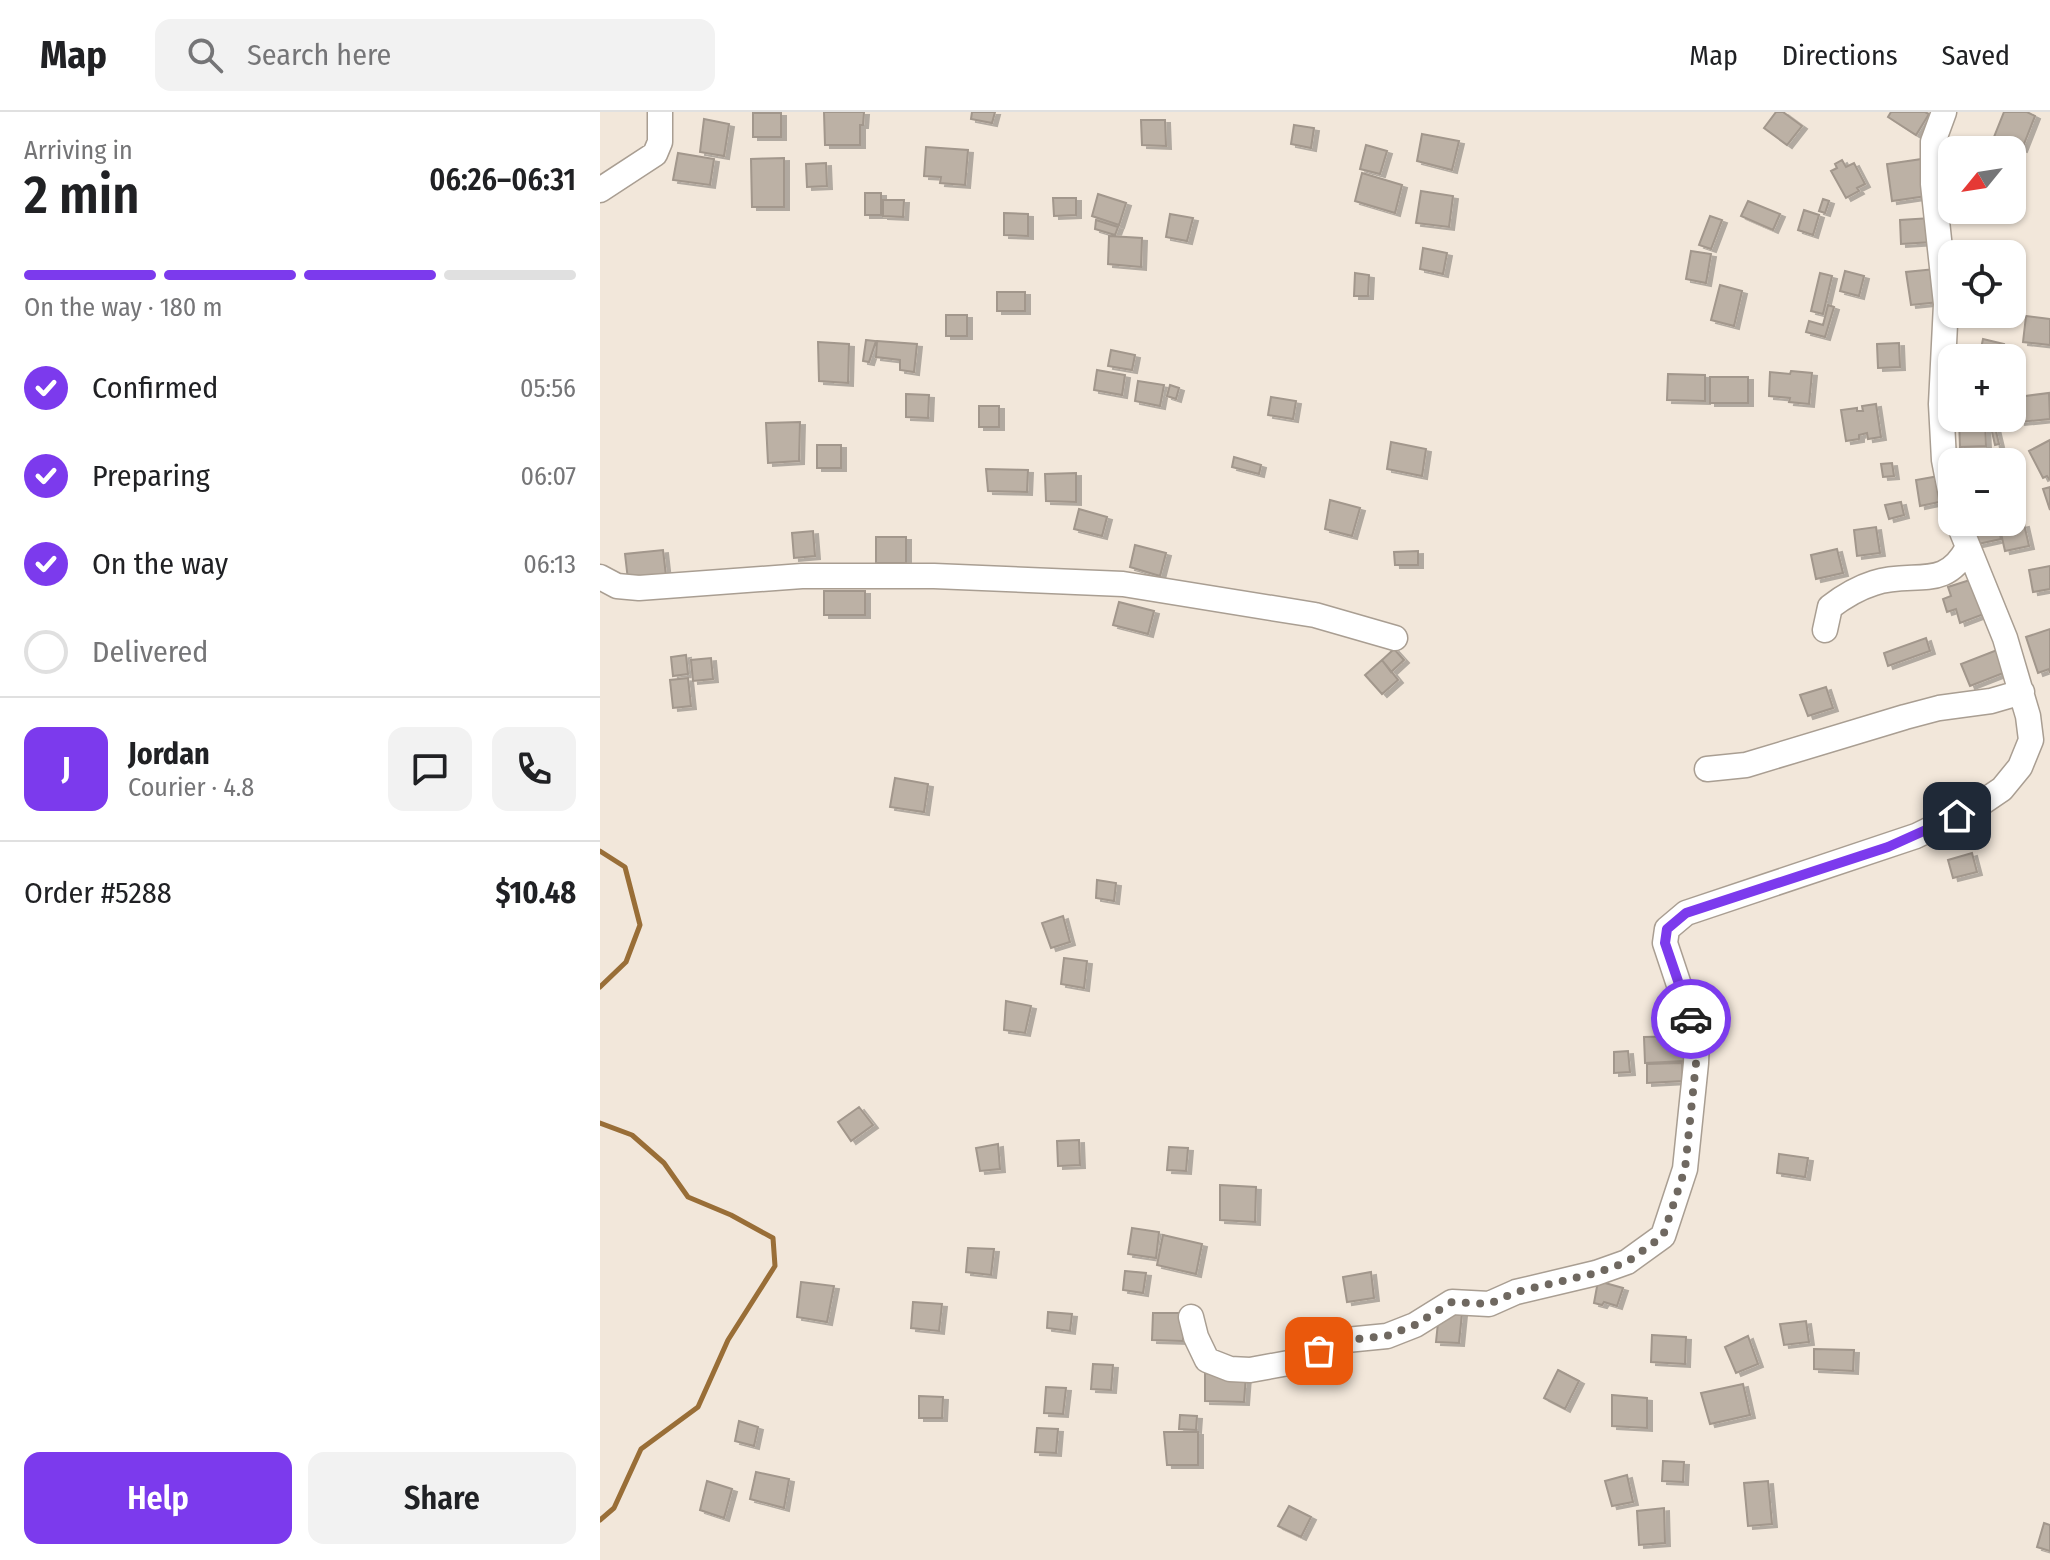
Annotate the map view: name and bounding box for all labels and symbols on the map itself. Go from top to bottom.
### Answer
north arrow [1938,136,2026,224]
pin [1923,782,1991,850]
courier [1651,979,1731,1059]
pin [1285,1317,1353,1385]

